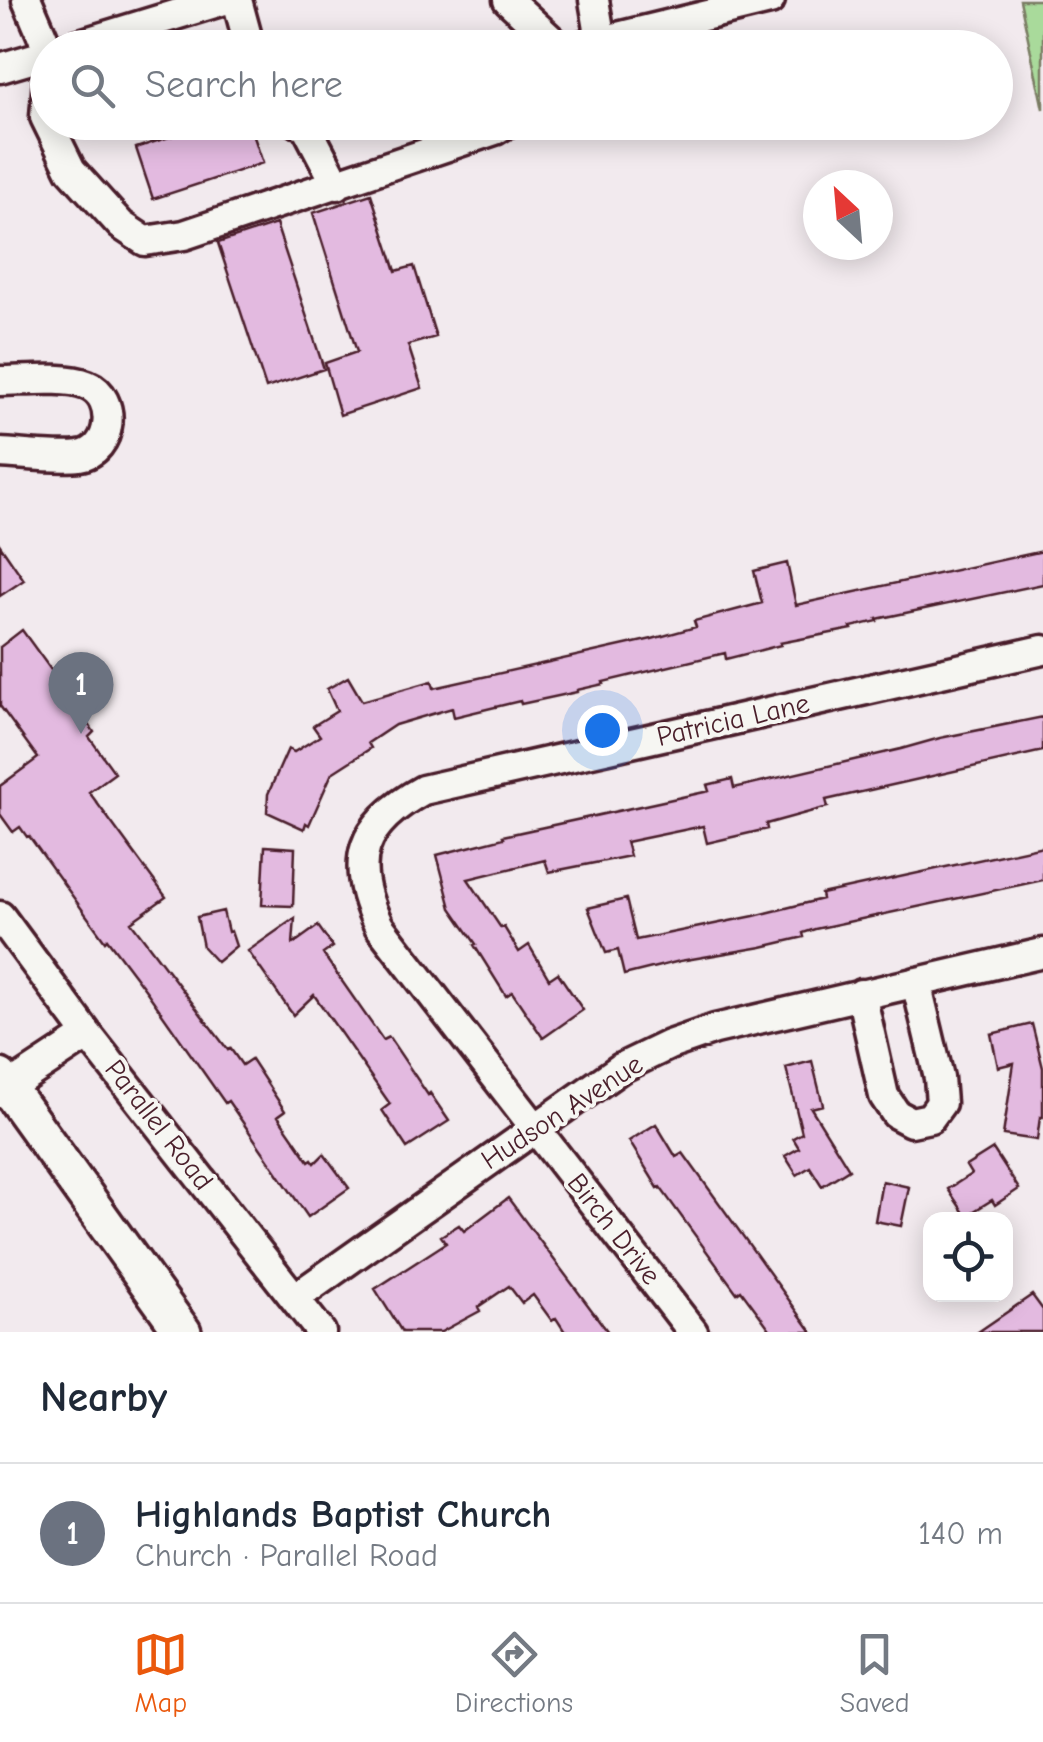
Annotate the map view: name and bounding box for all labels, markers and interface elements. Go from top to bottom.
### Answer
search box [30,30,1013,140]
icon: search [65,58,120,113]
text: Search here [145,63,343,107]
north arrow [803,170,893,260]
pin: 1 [48,652,114,734]
street label: Patricia Lane [654,687,812,753]
your location [577,705,628,756]
street label: Hudson Avenue [475,1048,649,1176]
street label: Parallel Road [98,1054,220,1196]
street label: Birch Drive [561,1167,667,1291]
map controls [923,1212,1013,1302]
button: locate [923,1212,1013,1302]
text: Nearby [40,1373,167,1422]
text: Highlands Baptist Church [135,1493,551,1537]
text: 1 [66,1515,79,1552]
text: 140 m [918,1515,1003,1552]
text: Church · Parallel Road [135,1537,438,1574]
tab: Map [133,1627,188,1719]
tab: Directions [455,1627,573,1719]
tab: Saved [840,1627,910,1719]

